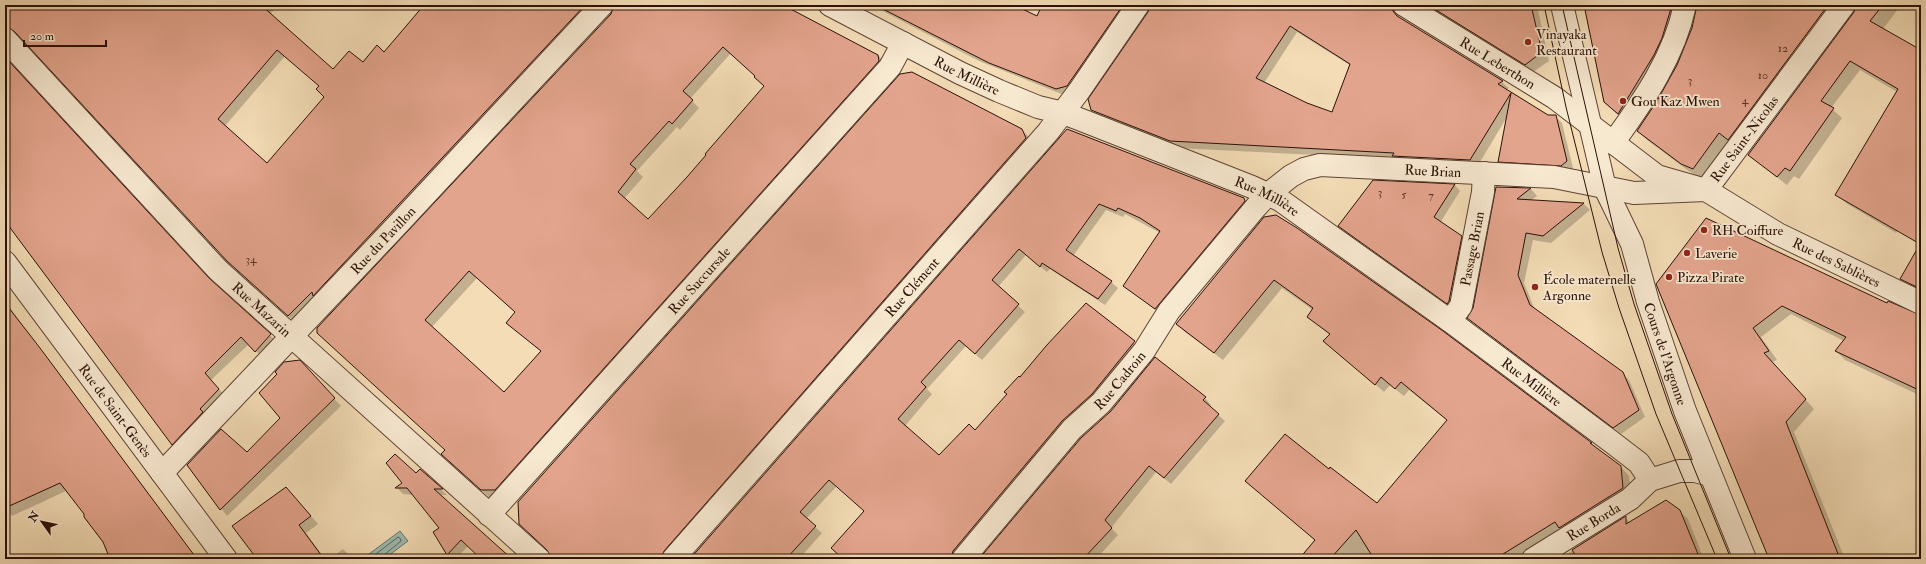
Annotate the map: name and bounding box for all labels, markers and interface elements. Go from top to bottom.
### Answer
scale bar [24,22,106,48]
place label: Vinayaka Restaurant [1536,26,1597,59]
text: 20 m [30,29,55,44]
street label: Rue Leberthon [1456,33,1538,93]
marker: Vinayaka Restaurant [1523,37,1533,47]
house number: 12 [1778,41,1788,56]
street label: Rue Millière [931,53,1002,99]
house number: 10 [1758,68,1768,83]
house number: 3 [1688,73,1692,88]
street label: Rue Saint-Nicolas [1707,92,1783,186]
place label: Gou Kaz Mwen [1631,93,1720,110]
house number: 4 [1742,93,1749,108]
marker: Gou Kaz Mwen [1618,96,1628,106]
street label: Rue Brian [1404,161,1462,181]
street label: Rue Millière [1232,173,1303,220]
house number: 3 [1378,185,1382,200]
house number: 5 [1401,187,1407,202]
house number: 7 [1428,188,1434,203]
street label: Rue du Pavillon [347,203,419,278]
street label: Passage Brian [1457,210,1488,288]
place label: RH Coiffure [1712,222,1784,239]
marker: RH Coiffure [1699,225,1709,235]
street label: Rue des Sablières [1789,234,1883,291]
street label: Rue Succursale [665,243,734,318]
place label: Laverie [1695,245,1737,262]
marker: Laverie [1682,248,1692,258]
house number: 34 [245,252,257,267]
street label: Rue Clément [881,254,943,321]
place label: Pizza Pirate [1677,269,1744,286]
place label: École maternelle Argonne [1542,271,1636,304]
marker: Pizza Pirate [1664,272,1674,282]
street label: Rue Mazarin [228,279,295,341]
marker: École maternelle Argonne [1530,282,1540,292]
street label: Cours de l'Argonne [1640,300,1690,408]
street label: Rue Cadroin [1091,348,1150,414]
street label: Rue Millière [1498,354,1565,411]
street label: Rue de Saint-Genès [75,361,155,461]
street label: Rue Borda [1564,499,1624,545]
north arrow [22,502,62,542]
text: N [25,508,43,525]

